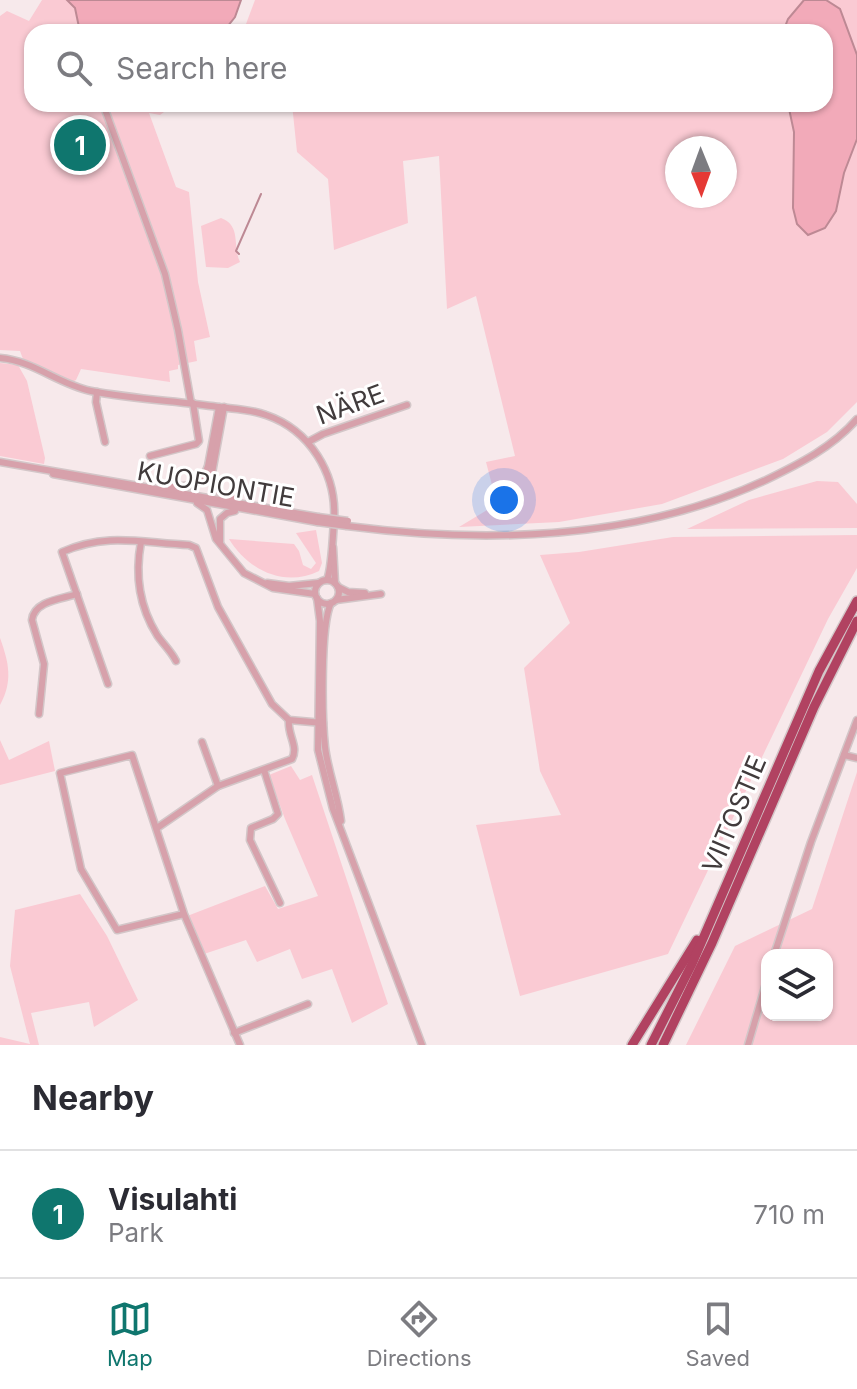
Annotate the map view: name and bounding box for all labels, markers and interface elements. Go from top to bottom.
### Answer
search box [24,24,833,112]
icon: search [52,46,96,90]
text: Search here [116,50,288,86]
pin: 1 [54,115,106,175]
north arrow [665,136,737,208]
street label: NÄRE [312,377,388,431]
street label: KUOPIONTIE [135,455,297,513]
your location [484,480,524,520]
street label: VIITOSTIE [696,751,772,877]
map controls [761,949,833,1021]
button: layers [761,949,833,1021]
text: Nearby [32,1077,154,1118]
text: Visulahti [108,1181,237,1217]
text: 1 [52,1199,64,1230]
text: 710 m [753,1199,825,1230]
text: Park [108,1217,164,1248]
tab: Map [107,1297,153,1371]
tab: Directions [367,1297,472,1371]
tab: Saved [686,1297,750,1371]

